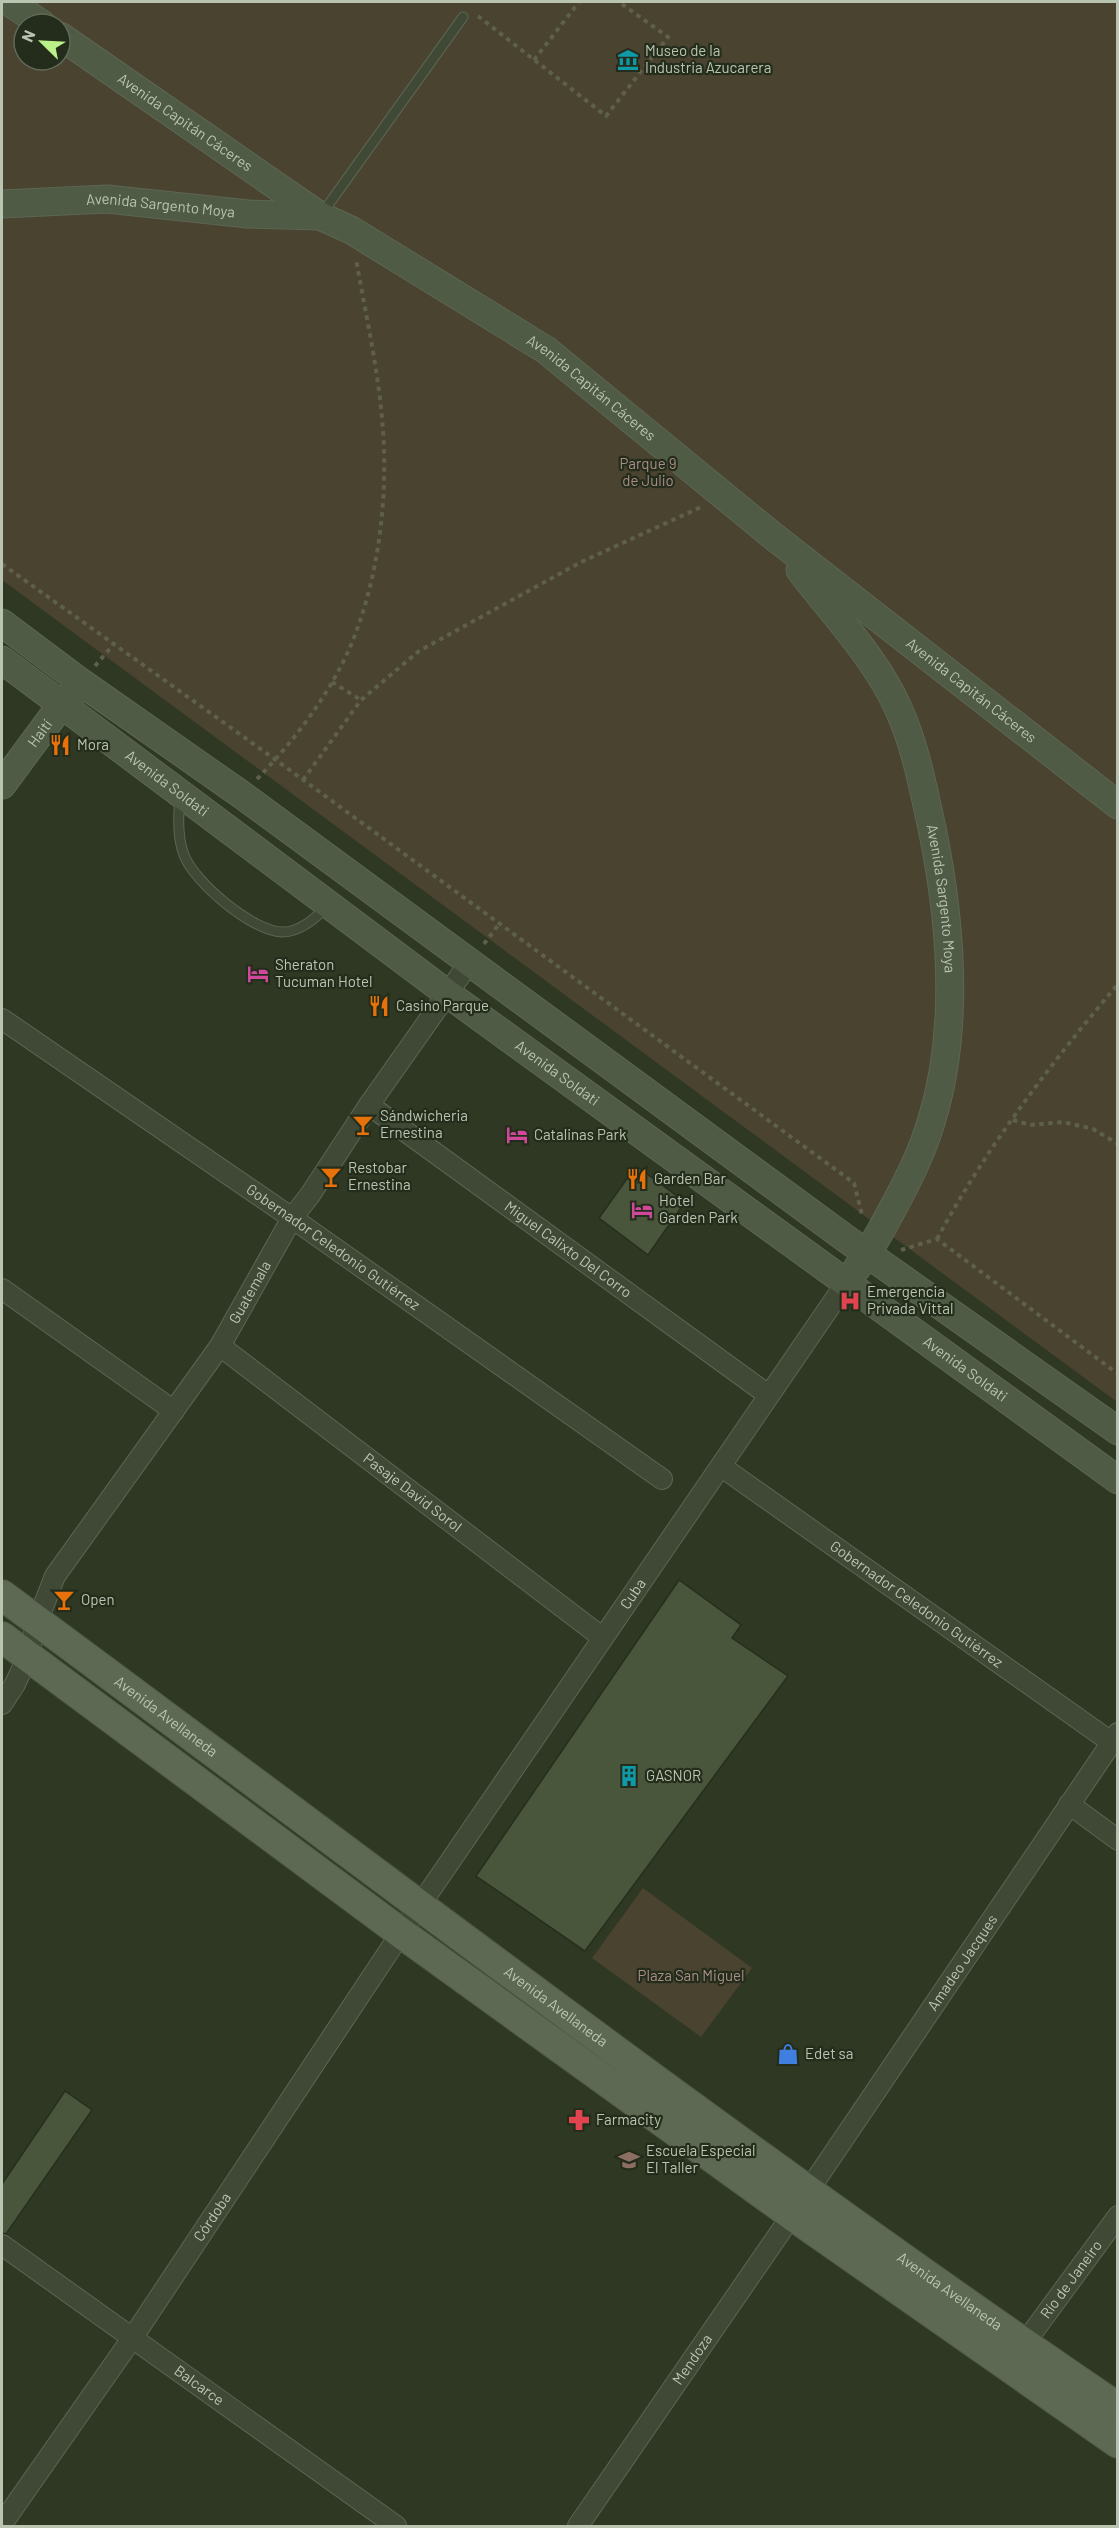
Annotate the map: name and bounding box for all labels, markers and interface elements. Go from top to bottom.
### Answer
north arrow [12,12,72,72]
text: N [17,27,39,44]
place label: Museo de la Industria Azucarera [645,41,771,76]
museum icon: Museo de la Industria Azucarera [616,48,640,72]
street label: Avenida Capitán Cáceres [115,69,257,175]
street label: Avenida Sargento Moya [86,189,236,221]
street label: Avenida Capitán Cáceres [524,330,660,444]
park label: Parque 9 de Julio [620,454,676,489]
street label: Avenida Capitán Cáceres [903,633,1041,746]
street label: Haití [23,716,55,750]
restaurant icon: Mora [48,733,72,757]
place label: Mora [77,735,109,753]
street label: Avenida Soldati [122,746,213,820]
street label: Avenida Sargento Moya [923,823,960,973]
place label: Sheraton Tucuman Hotel [275,955,373,990]
hotel icon: Sheraton Tucuman Hotel [246,962,270,986]
restaurant icon: Casino Parque [367,994,391,1018]
place label: Casino Parque [396,996,489,1014]
street label: Avenida Soldati [512,1036,603,1109]
place label: Sándwicheria Ernestina [380,1106,468,1141]
bar icon: Sándwicheria Ernestina [351,1113,375,1137]
hotel icon: Catalinas Park [505,1123,529,1147]
place label: Catalinas Park [534,1125,627,1143]
place label: Restobar Ernestina [348,1158,411,1193]
bar icon: Restobar Ernestina [319,1165,343,1189]
restaurant icon: Garden Bar [625,1167,649,1191]
place label: Garden Bar [654,1169,726,1187]
street label: Gobernador Celedonio Gutiérrez [243,1179,424,1314]
place label: Hotel Garden Park [659,1191,738,1226]
street label: Miguel Calixto Del Corro [502,1197,636,1301]
hotel icon: Hotel Garden Park [630,1198,654,1222]
street label: Guatemala [225,1257,274,1326]
place label: Emergencia Privada Vittal [867,1282,953,1317]
hospital icon: Emergencia Privada Vittal [838,1289,862,1313]
street label: Avenida Soldati [920,1332,1011,1405]
street label: Pasaje David Sorol [360,1449,466,1535]
street label: Gobernador Celedonio Gutiérrez [827,1536,1007,1671]
street label: Cuba [616,1575,649,1612]
bar icon: Open [52,1588,76,1612]
place label: Open [81,1590,115,1608]
street label: Avenida Avellaneda [111,1671,222,1760]
building icon: GASNOR [617,1764,641,1788]
place label: GASNOR [646,1766,701,1784]
street label: Amadeo Jacques [923,1911,1001,2014]
street label: Avenida Avellaneda [501,1962,612,2050]
park label: Plaza San Miguel [638,1966,744,1984]
shop icon: Edet sa [776,2042,800,2066]
place label: Edet sa [805,2044,854,2062]
pharmacy icon: Farmacity [567,2108,591,2132]
place label: Farmacity [596,2110,661,2128]
place label: Escuela Especial El Taller [646,2141,755,2176]
school or university icon: Escuela Especial El Taller [617,2148,641,2172]
street label: Córdoba [189,2189,234,2245]
street label: Río de Janeiro [1036,2236,1105,2322]
street label: Avenida Avellaneda [894,2247,1006,2334]
street label: Mendoza [668,2330,715,2388]
street label: Balcarce [171,2361,228,2409]

